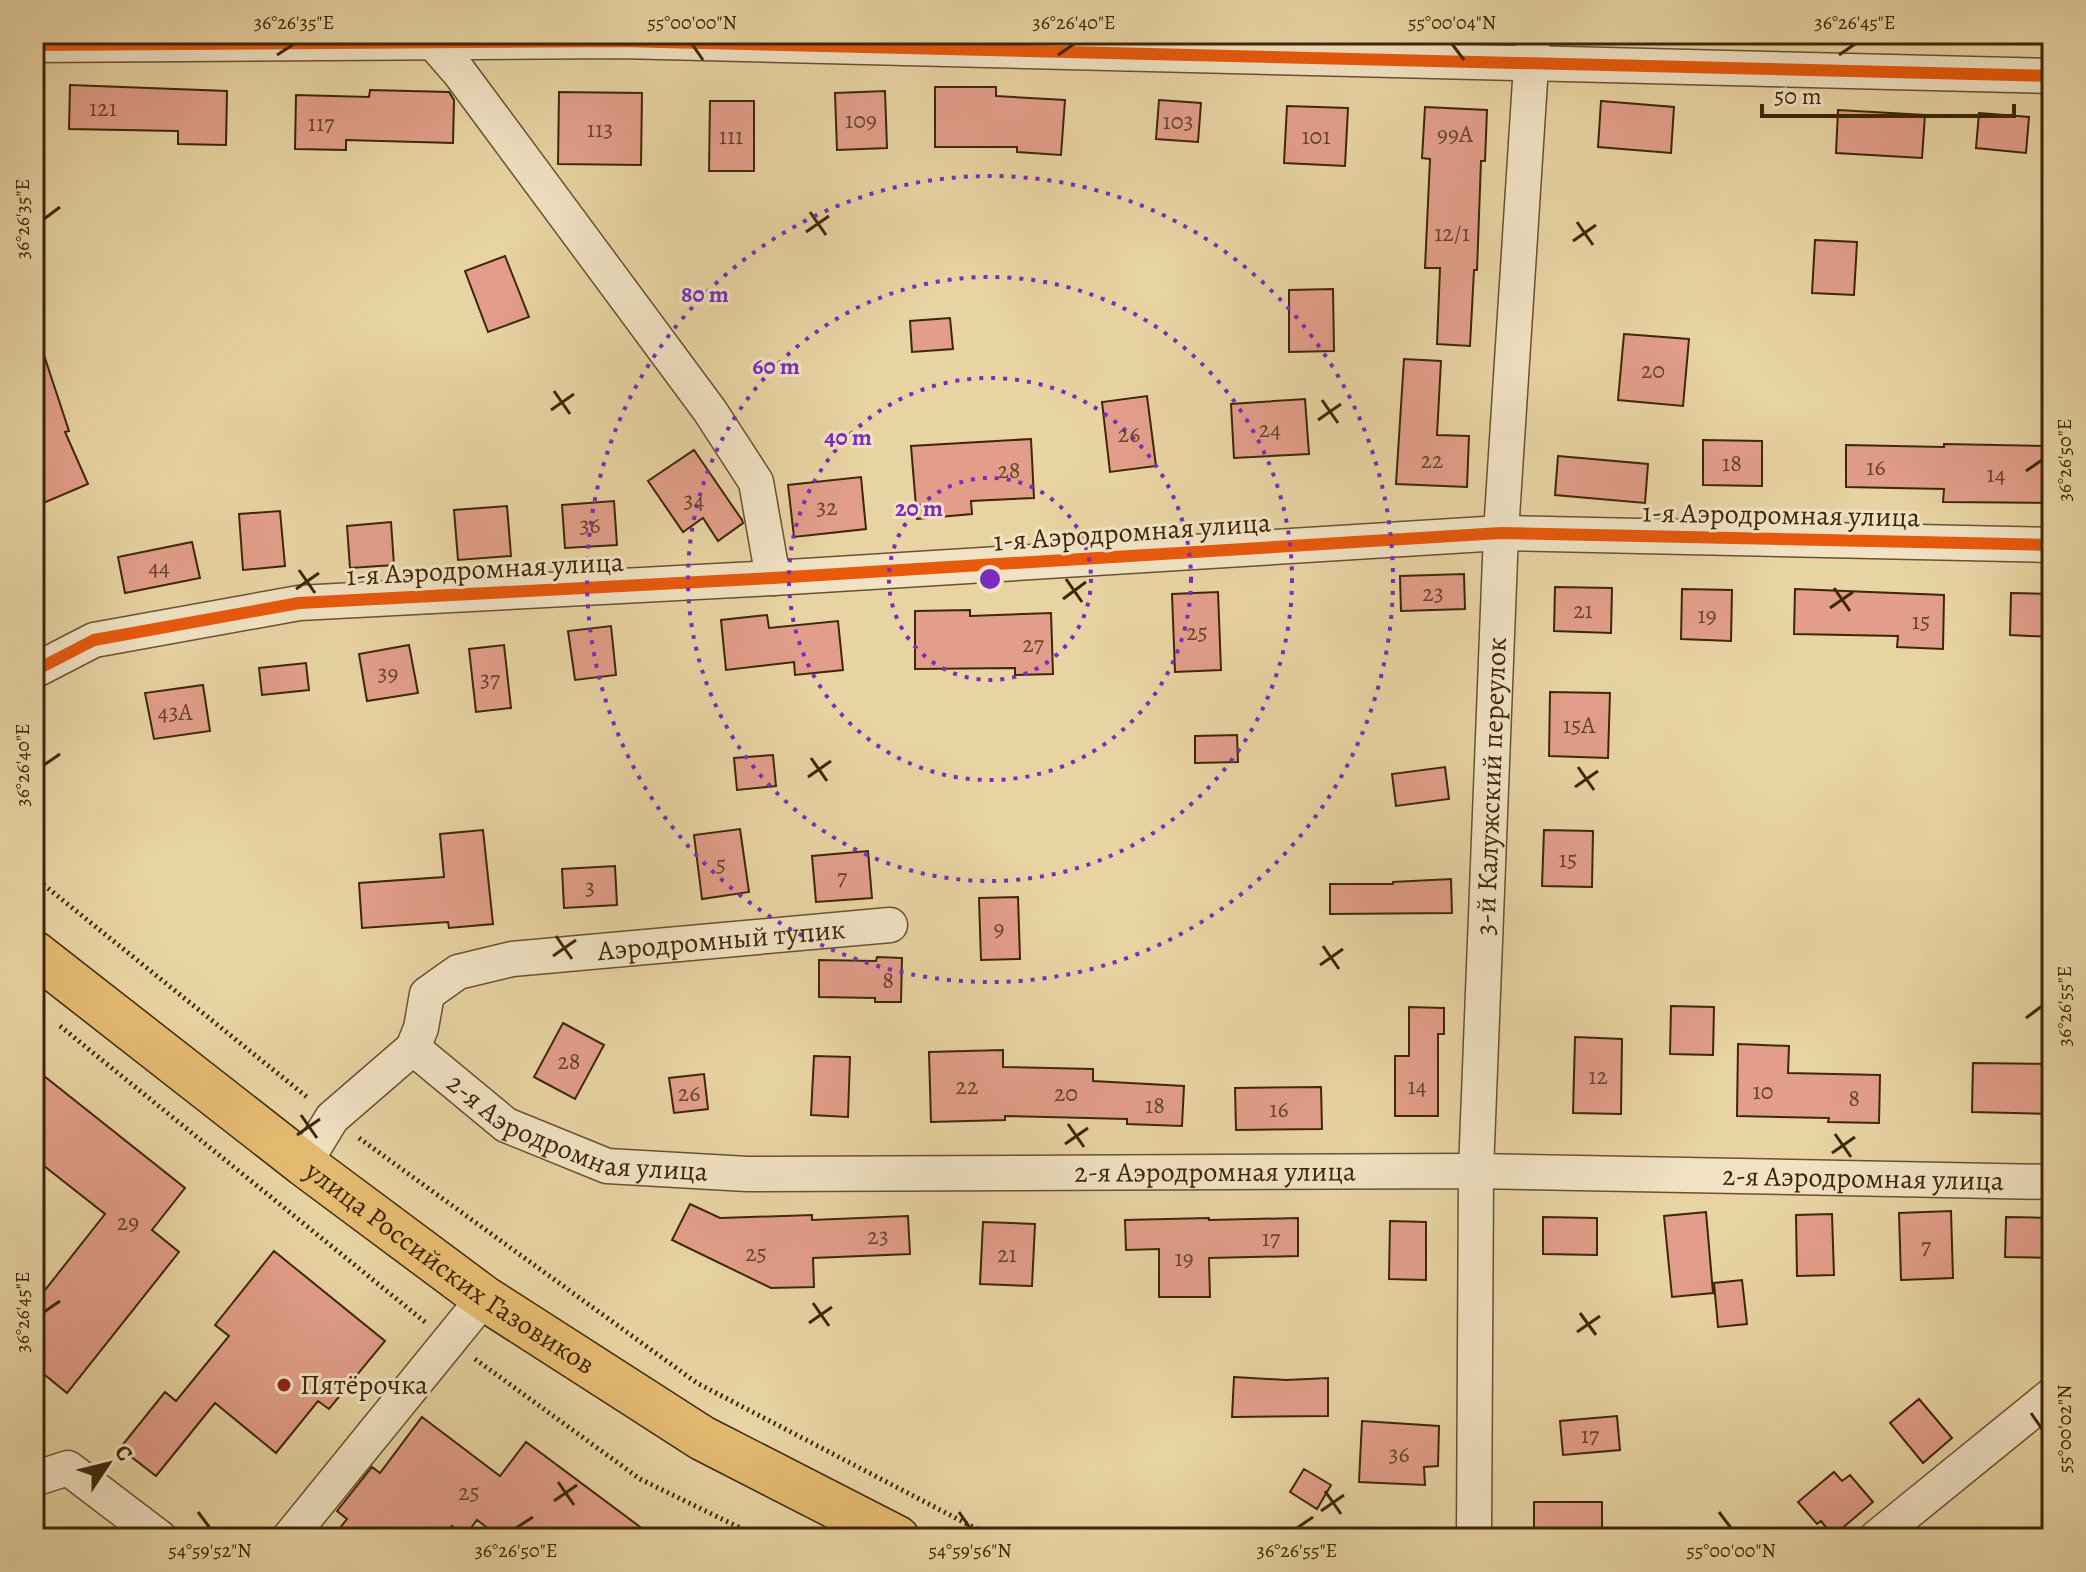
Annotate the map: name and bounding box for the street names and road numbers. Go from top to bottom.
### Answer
street label: 1-я Аэродромная улица [1642,494,1920,536]
street label: 1-я Аэродромная улица [992,503,1272,561]
street label: 1-я Аэродромная улица [345,543,625,595]
street label: 3-й Калужский переулок [1466,636,1516,936]
street label: Аэродромный тупик [595,910,847,970]
street label: 2-я Аэродромная улица [439,1065,709,1191]
street label: улица Российских Газовиков [297,1152,602,1383]
street label: 2-я Аэродромная улица [1074,1152,1356,1192]
street label: 2-я Аэродромная улица [1722,1157,2004,1200]

